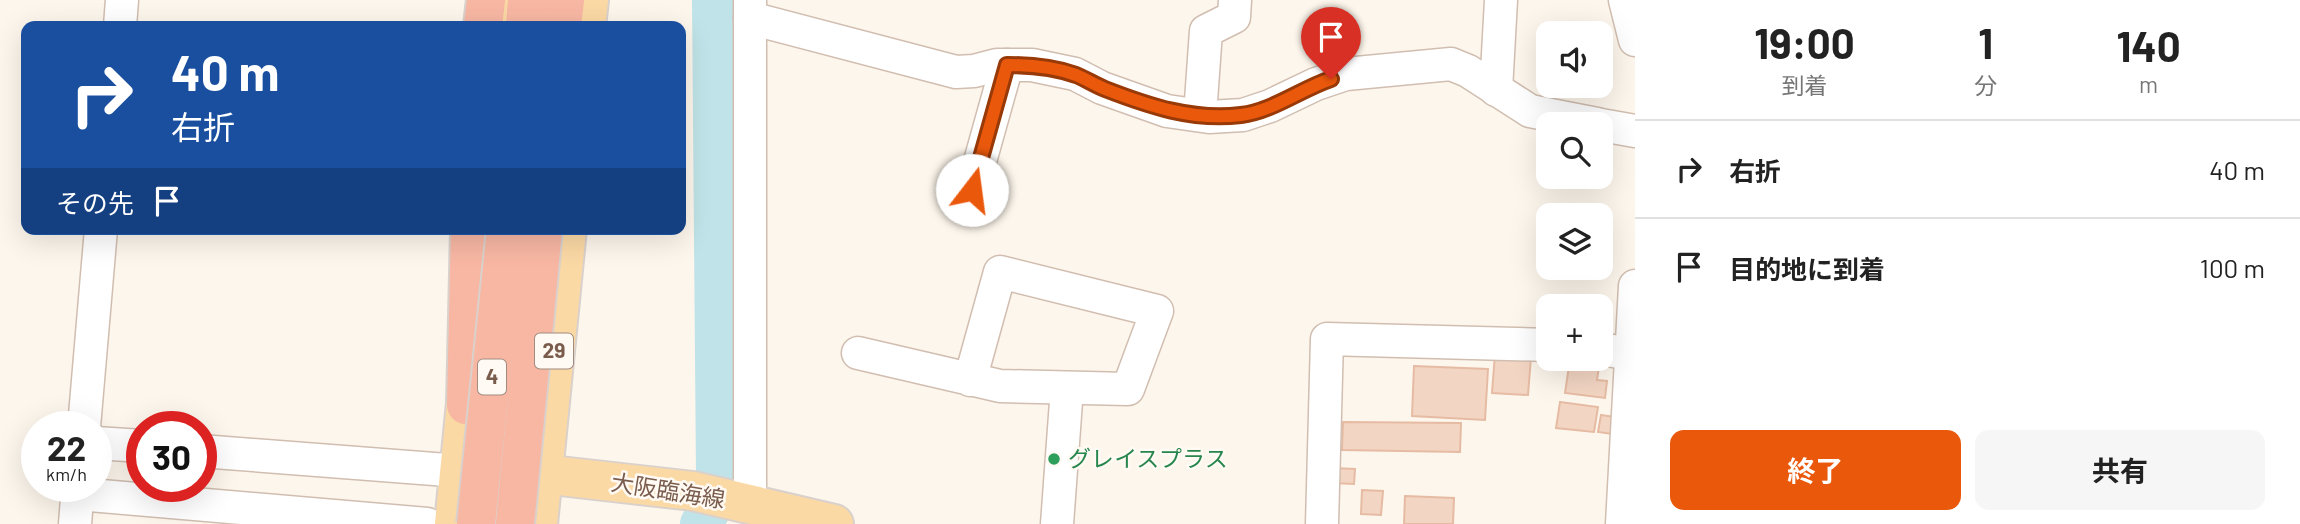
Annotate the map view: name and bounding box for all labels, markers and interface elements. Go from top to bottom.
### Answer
pin [1301,7,1361,79]
text: 19:00 [1754,17,1855,67]
text: 1 [1978,17,1993,67]
icon: arrive [1312,18,1350,56]
text: 140 [2116,20,2181,70]
map controls [1536,21,1613,371]
button: sound [1536,21,1613,98]
text: 40 m [171,42,279,101]
icon: right [56,49,147,140]
text: m [2139,70,2158,98]
text: 到着 [1782,71,1828,99]
text: 分 [1974,71,1997,99]
text: 右折 [171,107,235,145]
button: search [1536,112,1613,189]
icon: right [1670,150,1708,188]
position arrow [935,153,1009,227]
text: 40 m [2209,154,2265,185]
text: 右折 [1729,155,1781,186]
icon: arrive [148,182,186,220]
text: その先 [56,187,134,218]
button: layers [1536,203,1613,280]
icon: arrive [1670,248,1708,286]
text: 100 m [2200,252,2265,283]
text: 目的地に到着 [1729,253,1885,284]
button: + [1536,294,1613,371]
road number: 29 [535,334,573,368]
road number: 4 [478,360,506,394]
speed limit sign: 30 [126,411,217,502]
text: 22 [47,426,86,468]
button: 終了 [1670,430,1961,510]
button: 共有 [1975,430,2265,510]
place label: グレイスプラス [1068,444,1228,472]
marker: グレイスプラス [1046,451,1062,467]
text: km/h [46,463,87,485]
street label: 大阪臨海線 [609,467,727,513]

